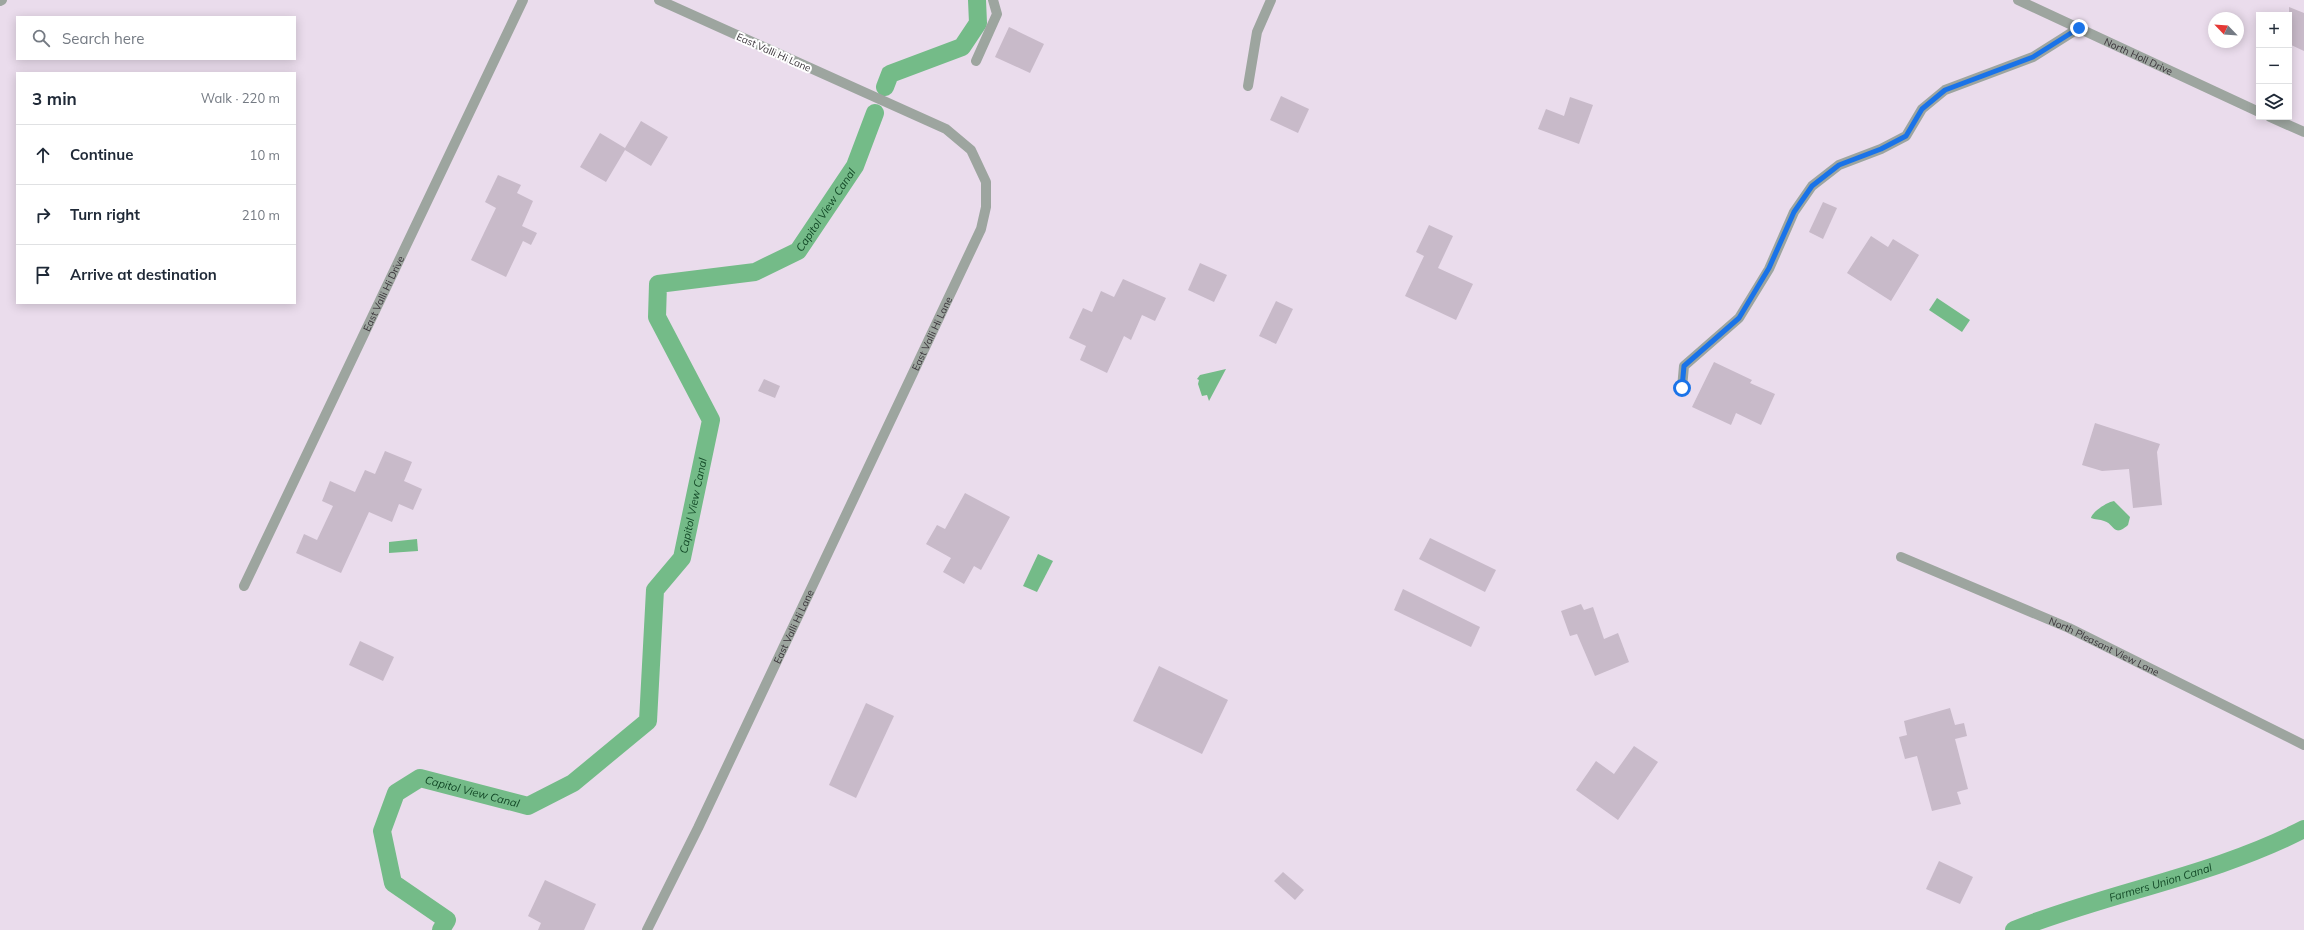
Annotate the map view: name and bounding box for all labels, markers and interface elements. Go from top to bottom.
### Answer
north arrow [2208,12,2244,48]
map controls [2256,12,2292,120]
button: + [2256,12,2292,48]
search box [16,16,296,60]
route end [2070,19,2088,37]
icon: search [30,27,52,49]
text: Search here [62,29,144,48]
street label: East Valli Hi Lane [734,30,813,75]
street label: North Holl Drive [2102,35,2175,78]
button: − [2256,48,2292,84]
button: layers [2256,84,2292,120]
text: 3 min [32,88,77,109]
text: Walk · 220 m [201,90,280,106]
icon: ahead [32,144,54,166]
text: Continue [70,145,133,164]
text: 10 m [250,147,280,163]
water label: Capitol View Canal [793,165,859,254]
icon: right [32,204,54,226]
text: Turn right [70,205,140,224]
text: 210 m [242,207,280,223]
street label: East Valli Hi Drive [360,254,407,333]
icon: arrive [32,264,54,286]
text: Arrive at destination [70,265,217,284]
street label: East Valli Hi Lane [909,294,955,373]
route start [1673,379,1691,397]
water label: Capitol View Canal [676,456,710,555]
street label: East Valli Hi Lane [771,587,817,666]
street label: North Pleasant View Lane [2047,614,2161,679]
water label: Capitol View Canal [423,773,521,811]
water label: Farmers Union Canal [2107,860,2214,905]

